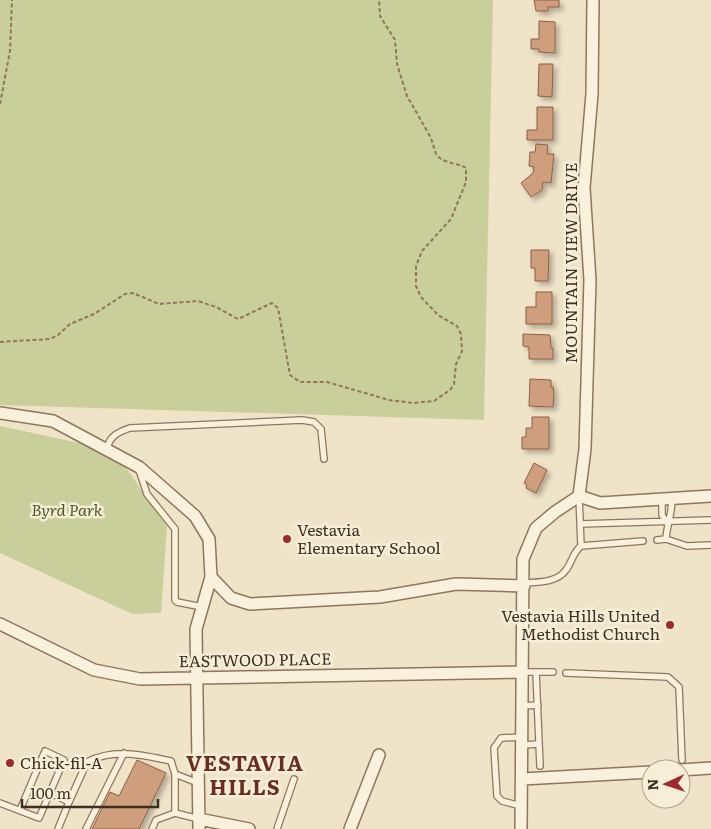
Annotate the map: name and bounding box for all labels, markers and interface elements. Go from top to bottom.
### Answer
street label: MOUNTAIN VIEW DRIVE [558,163,582,363]
park label: Byrd Park [31,497,103,521]
place label: Vestavia Elementary School [297,517,441,559]
marker: Vestavia Elementary School [281,533,293,545]
place label: Vestavia Hills United Methodist Church [501,603,660,645]
marker: Vestavia Hills United Methodist Church [664,619,676,631]
street label: EASTWOOD PLACE [179,646,331,672]
district label: VESTAVIA HILLS [186,746,304,801]
place label: Chick-fil-A [20,750,103,774]
marker: Chick-fil-A [4,757,16,769]
north arrow [641,759,691,809]
scale bar [22,776,159,808]
text: N [642,778,662,791]
text: 100 m [30,781,71,804]

